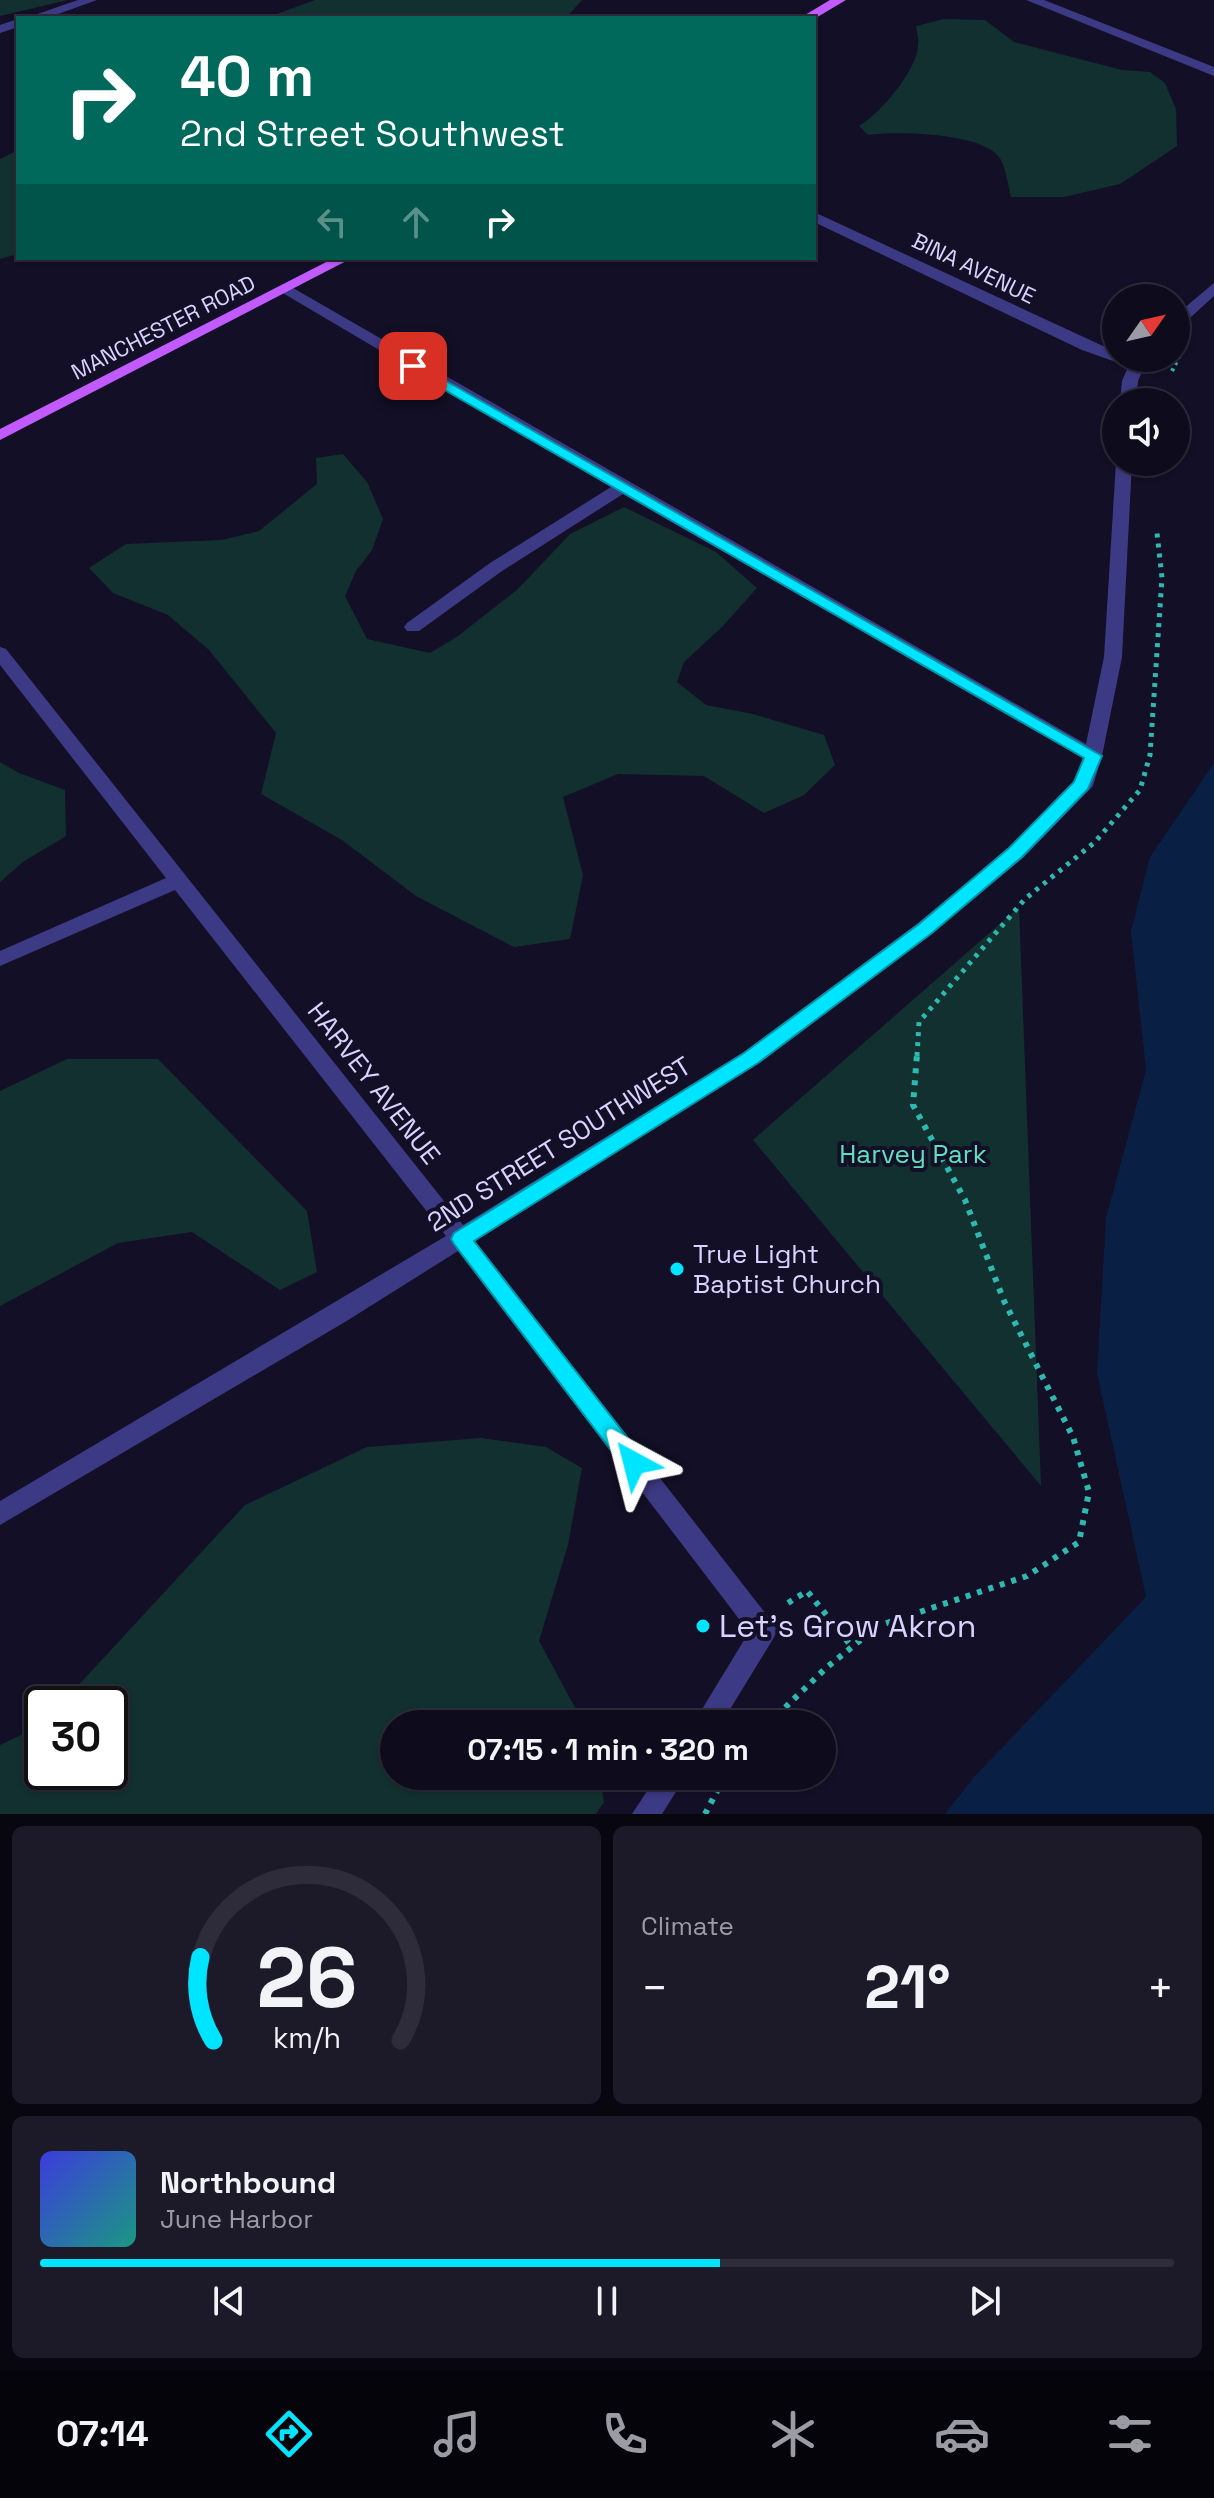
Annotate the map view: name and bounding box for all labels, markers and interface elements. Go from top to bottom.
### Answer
text: 40 m [180,41,314,112]
icon: right [48,48,152,152]
text: 2nd Street Southwest [180,111,565,157]
icon: left [310,200,354,244]
icon: ahead [394,200,438,244]
icon: right [478,200,522,244]
street label: BINA AVENUE [908,226,1040,310]
street label: MANCHESTER ROAD [66,268,260,386]
north arrow [1102,284,1190,372]
map controls [1102,284,1190,476]
pin [379,332,447,400]
icon: arrive [391,344,435,388]
button: sound [1102,388,1190,476]
street label: HARVEY AVENUE [300,995,448,1171]
street label: 2ND STREET SOUTHWEST [421,1049,697,1239]
park label: Harvey Park [839,1137,987,1171]
place label: True Light Baptist Church [693,1237,881,1301]
marker: True Light Baptist Church [668,1260,686,1278]
position arrow [592,1421,676,1505]
place label: Let's Grow Akron [719,1606,976,1646]
marker: Let's Grow Akron [694,1617,712,1635]
speed limit sign: 30 [24,1686,128,1790]
text: 07:15 · 1 min · 320 m [467,1730,749,1769]
text: Climate [641,1909,734,1943]
text: 26 [256,1925,357,2031]
text: 21° [864,1949,951,2026]
text: − [641,1960,668,2016]
text: + [1147,1960,1174,2016]
text: km/h [272,2020,341,2056]
text: Northbound [160,2163,336,2202]
text: June Harbor [160,2202,313,2236]
icon: previous [207,2279,251,2323]
icon: pause [585,2279,629,2323]
icon: next [963,2279,1007,2323]
icon: directions [261,2406,317,2462]
icon: music [429,2406,485,2462]
icon: phone [597,2406,653,2462]
icon: climate [765,2406,821,2462]
icon: car [934,2406,990,2462]
icon: filters [1102,2406,1158,2462]
text: 07:14 [56,2411,149,2457]

